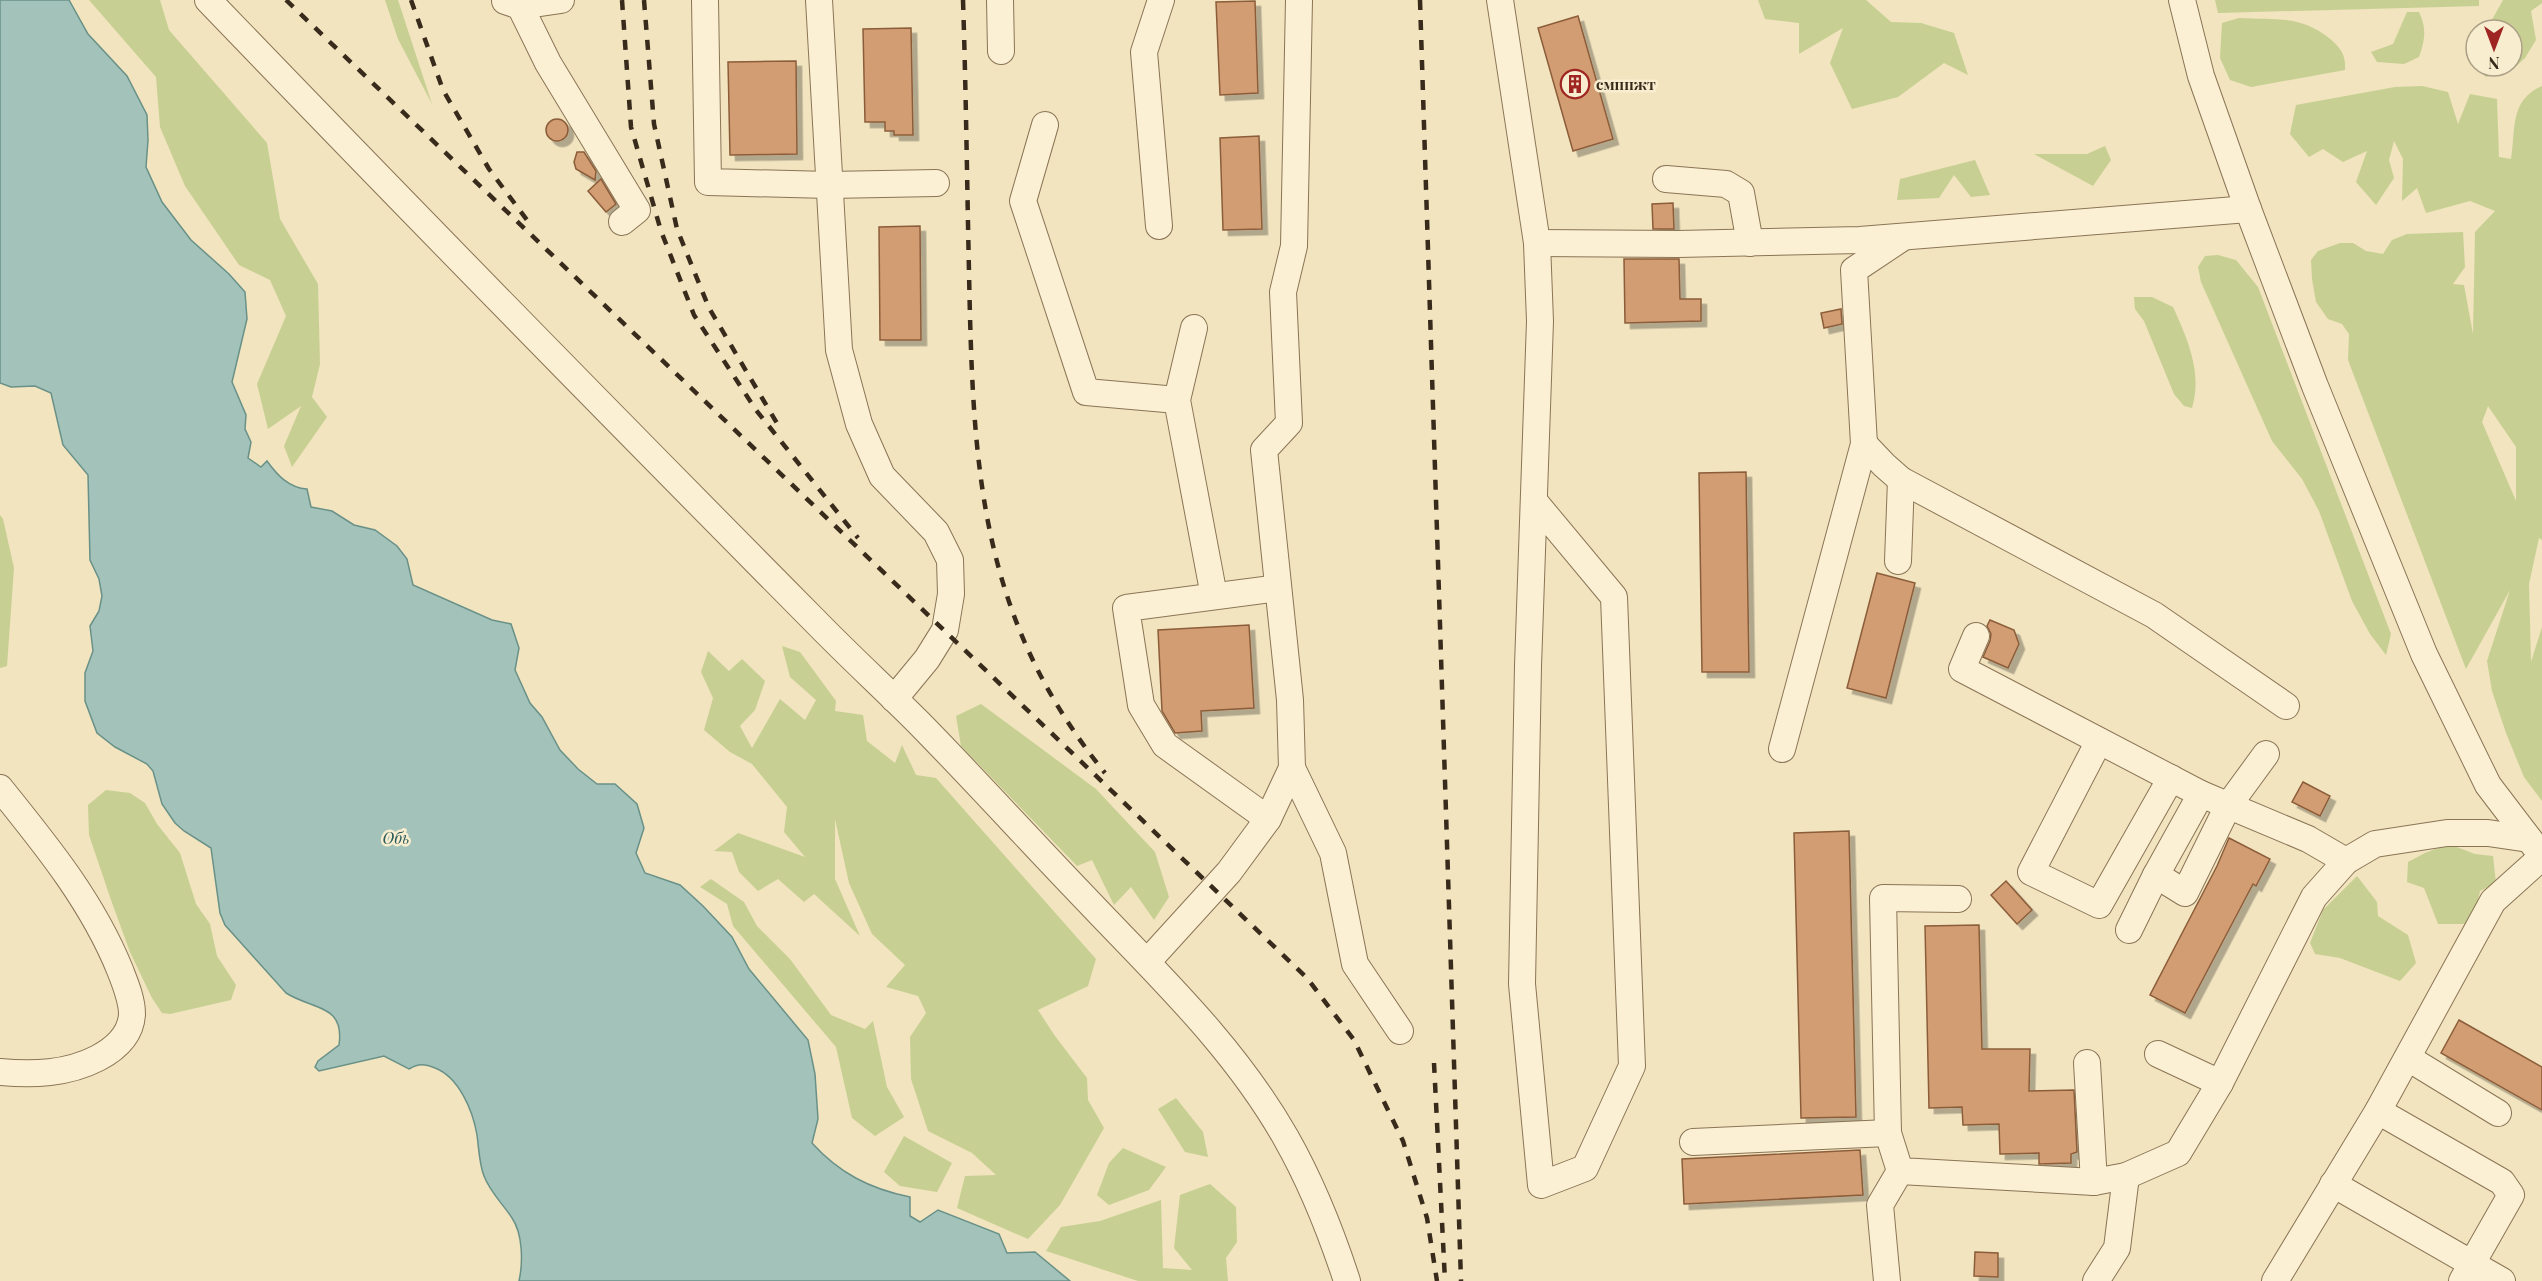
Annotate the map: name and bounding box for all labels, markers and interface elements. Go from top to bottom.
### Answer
north arrow [2464,18,2524,78]
text: N [2488,53,2500,74]
building icon: смппжт [1559,68,1591,100]
place label: смппжт [1596,74,1656,94]
water label: Обь [382,827,410,848]

